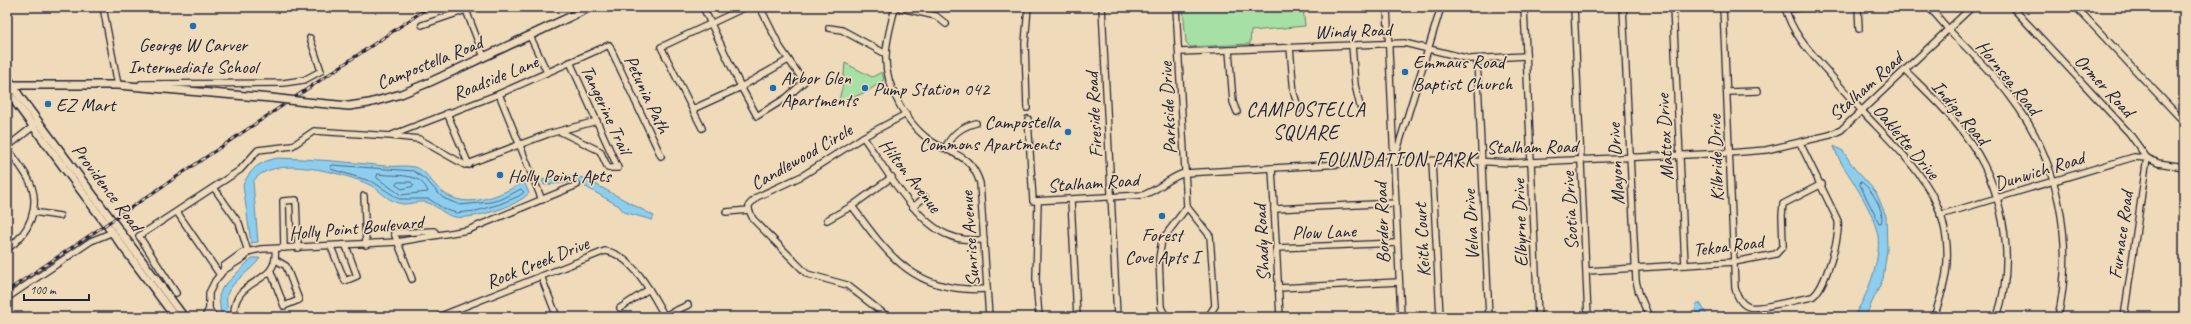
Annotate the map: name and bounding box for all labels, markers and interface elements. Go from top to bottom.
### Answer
street label: Windy Road [1314,18,1395,44]
marker: George W Carver Intermediate School [188,21,198,31]
street label: Campostella Road [373,29,489,95]
place label: George W Carver Intermediate School [128,33,261,79]
street label: Hornsea Road [1971,35,2048,123]
street label: Stalham Road [1824,45,1910,126]
street label: Roadside Lane [449,49,544,106]
street label: Ormer Road [2069,49,2142,125]
place label: Emmaus Road Baptist Church [1413,50,1514,96]
street label: Petunia Path [619,51,676,138]
street label: Parkside Drive [1154,59,1182,155]
street label: Tangerine Trail [575,61,639,161]
place label: Arbor Glen Apartments [781,66,860,112]
marker: Emmaus Road Baptist Church [1400,67,1410,77]
street label: Fireside Road [1080,68,1108,158]
street label: Indigo Road [1926,75,1997,153]
place label: Pump Station 042 [873,77,991,101]
marker: Arbor Glen Apartments [768,83,778,93]
marker: Pump Station 042 [860,83,870,93]
street label: Mattox Drive [1651,91,1679,181]
place label: EZ Mart [56,93,117,117]
district label: CAMPOSTELLA SQUARE [1246,97,1366,145]
marker: EZ Mart [43,99,53,109]
street label: Oaklette Drive [1868,99,1946,186]
place label: Campostella Commons Apartments [919,110,1062,156]
street label: Kilbride Drive [1702,112,1730,202]
street label: Candlewood Circle [746,117,858,196]
street label: Mayon Drive [1602,121,1630,205]
marker: Campostella Commons Apartments [1063,127,1073,137]
street label: Hilton Avenue [874,134,948,219]
street label: Stalham Road [1486,134,1581,160]
street label: Providence Road [66,139,150,238]
street label: Dunwich Road [1991,145,2091,196]
district label: FOUNDATION PARK [1316,147,1479,172]
place label: Holly Point Apts [508,164,612,188]
street label: Stalham Road [1047,168,1143,198]
street label: Scotia Drive [1556,169,1584,251]
marker: Holly Point Apts [495,170,505,180]
street label: Elbyrne Drive [1506,177,1534,267]
street label: Border Road [1368,179,1395,264]
street label: Furnace Road [2103,186,2139,280]
street label: Velva Drive [1457,187,1485,261]
street label: Sunrise Avenue [955,189,985,288]
street label: Shady Road [1248,201,1276,282]
street label: Keith Court [1408,201,1436,278]
street label: Holly Point Boulevard [288,210,427,246]
marker: Forest Cove Apts I [1157,211,1167,221]
street label: Plow Lane [1292,219,1358,245]
place label: Forest Cove Apts I [1125,223,1204,269]
street label: Tekoa Road [1692,229,1768,262]
street label: Rock Creek Drive [482,231,594,294]
scale bar [24,276,89,302]
text: 100 m [30,282,57,298]

